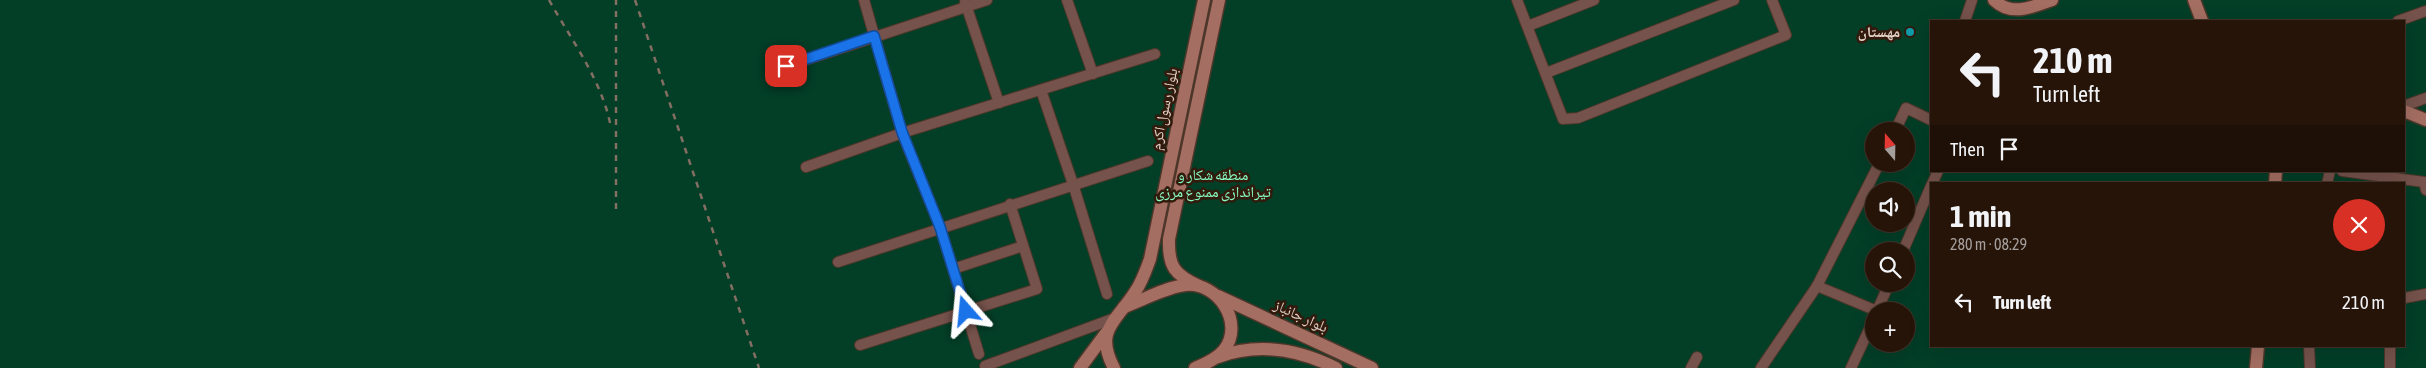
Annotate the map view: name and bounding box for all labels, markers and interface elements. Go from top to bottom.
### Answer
place label: مهستان [1858,23,1900,41]
marker: مهستان [1904,26,1916,38]
icon: left [1950,40,2015,105]
text: 210 m [2033,40,2112,80]
pin [765,45,807,87]
icon: arrive [772,52,800,80]
street label: بلوار رسول اکرم [1147,66,1182,152]
text: Turn left [2033,81,2100,107]
north arrow [1865,122,1915,172]
map controls [1865,122,1915,352]
icon: arrive [1995,135,2023,163]
text: Then [1950,138,1985,160]
park label: منطقه شکار و تیراندازی ممنوع مرزی [1155,166,1271,202]
button: sound [1865,182,1915,232]
text: 1 min [1950,199,2011,233]
button: close [2333,199,2385,251]
text: 280 m · 08:29 [1950,235,2027,253]
button: search [1865,242,1915,292]
position arrow [939,284,991,336]
icon: left [1950,288,1978,316]
text: Turn left [1993,291,2051,313]
text: 210 m [2342,291,2385,313]
street label: بلوار جانباز [1270,295,1331,336]
button: + [1865,302,1915,352]

